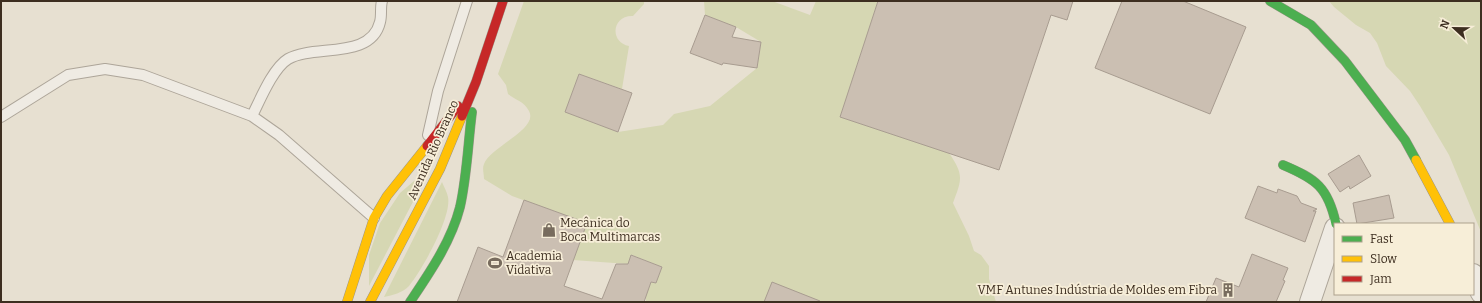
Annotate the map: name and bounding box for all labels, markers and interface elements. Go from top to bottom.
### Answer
north arrow [1434,8,1474,48]
text: N [1438,18,1453,31]
street label: Avenida Rio Branco [405,98,461,202]
place label: Mecânica do Boca Multimarcas [560,216,660,244]
shop icon: Mecânica do Boca Multimarcas [541,222,557,238]
legend [1334,223,1474,295]
text: Fast [1370,232,1394,246]
place label: Academia Vidativa [506,249,562,277]
text: Slow [1370,252,1397,266]
sports icon: Academia Vidativa [487,255,503,271]
text: Jam [1369,272,1392,286]
building icon: VMF Antunes Indústria de Moldes em Fibra [1220,282,1236,298]
place label: VMF Antunes Indústria de Moldes em Fibra [977,283,1217,297]

